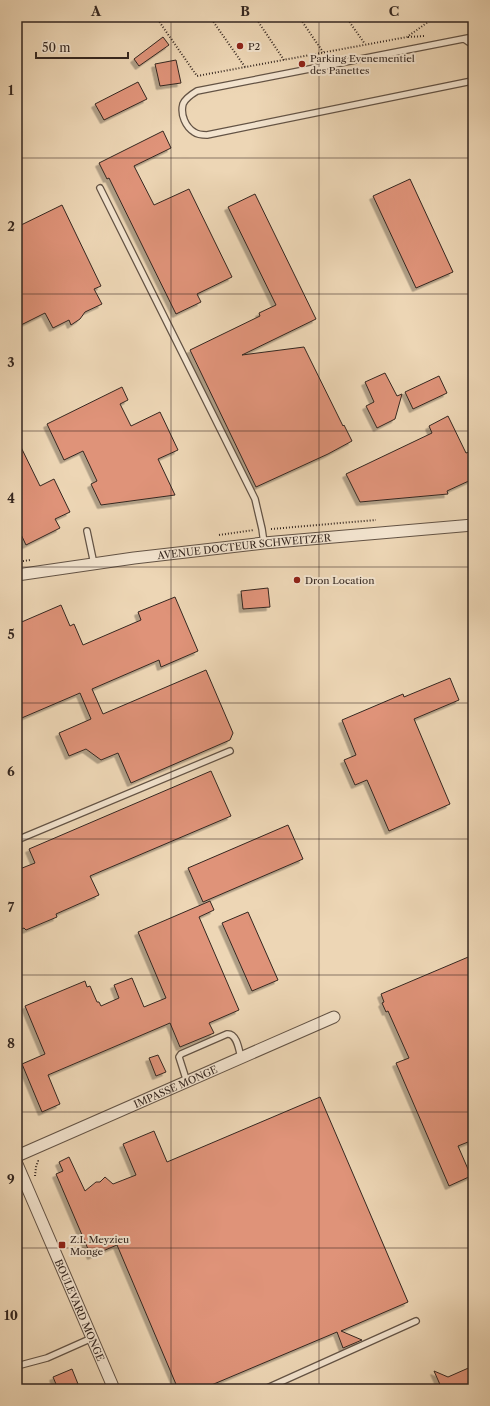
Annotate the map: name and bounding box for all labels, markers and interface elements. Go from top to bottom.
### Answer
text: A [90,3,102,19]
text: B [240,3,250,19]
text: C [389,3,399,19]
scale bar [36,34,128,60]
text: 50 m [42,40,71,55]
place label: P2 [248,40,261,53]
marker: P2 [235,41,245,51]
place label: Parking Evenementiel des Panettes [310,52,415,77]
marker: Parking Evenementiel des Panettes [297,59,307,69]
text: 1 [8,82,14,98]
text: 2 [7,218,15,234]
text: 3 [7,354,15,370]
text: 4 [7,490,15,506]
street label: AVENUE DOCTEUR SCHWEITZER [156,531,332,562]
place label: Dron Location [305,574,375,587]
marker: Dron Location [292,575,302,585]
text: 5 [7,626,15,642]
text: 6 [7,763,15,779]
text: 7 [8,899,15,915]
text: 8 [7,1035,15,1051]
street label: IMPASSE MONGE [131,1062,219,1111]
text: 9 [7,1171,15,1187]
place label: Z.I. Meyzieu Monge [70,1233,129,1258]
marker: Z.I. Meyzieu Monge [57,1240,67,1250]
street label: BOULEVARD MONGE [52,1257,108,1363]
text: 10 [4,1307,18,1323]

